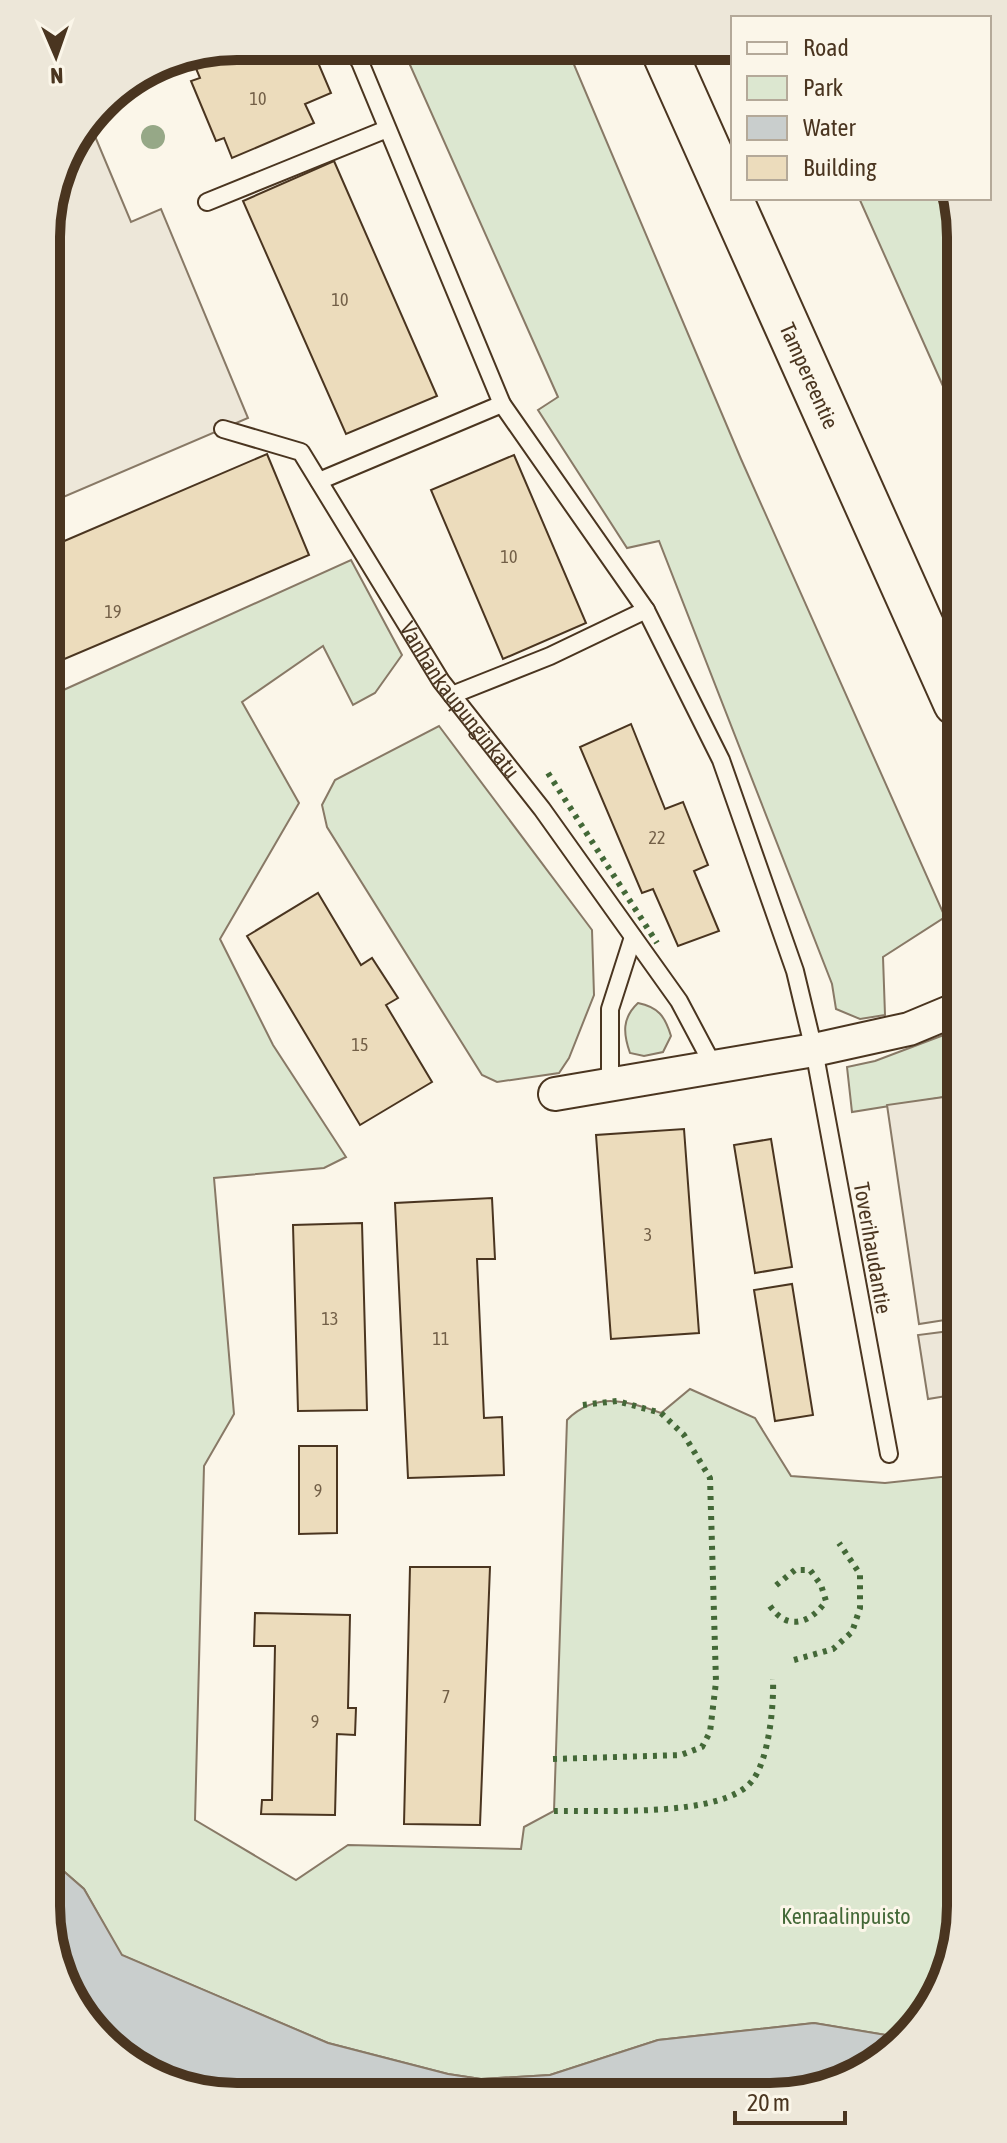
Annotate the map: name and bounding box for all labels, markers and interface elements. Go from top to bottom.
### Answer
north arrow [16,16,96,96]
legend [731,16,991,200]
text: Road [803,34,849,61]
text: N [50,63,64,89]
text: Park [803,74,844,101]
house number: 10 [250,88,266,109]
text: Water [803,114,856,141]
text: Building [803,154,877,181]
house number: 10 [332,289,348,310]
street label: Tampereentie [774,319,844,433]
house number: 10 [501,546,517,567]
house number: 19 [105,601,121,622]
street label: Vanhankaupunginkatu [395,617,525,783]
house number: 22 [649,827,665,848]
house number: 15 [352,1034,368,1055]
street label: Toverihaudantie [849,1180,897,1316]
house number: 3 [644,1224,652,1245]
house number: 13 [322,1308,338,1329]
house number: 11 [433,1328,449,1349]
house number: 9 [314,1480,322,1501]
house number: 7 [442,1686,450,1707]
house number: 9 [311,1711,319,1732]
park label: Kenraalinpuisto [781,1903,911,1929]
scale bar [735,2075,845,2125]
text: 20 m [747,2089,790,2116]

